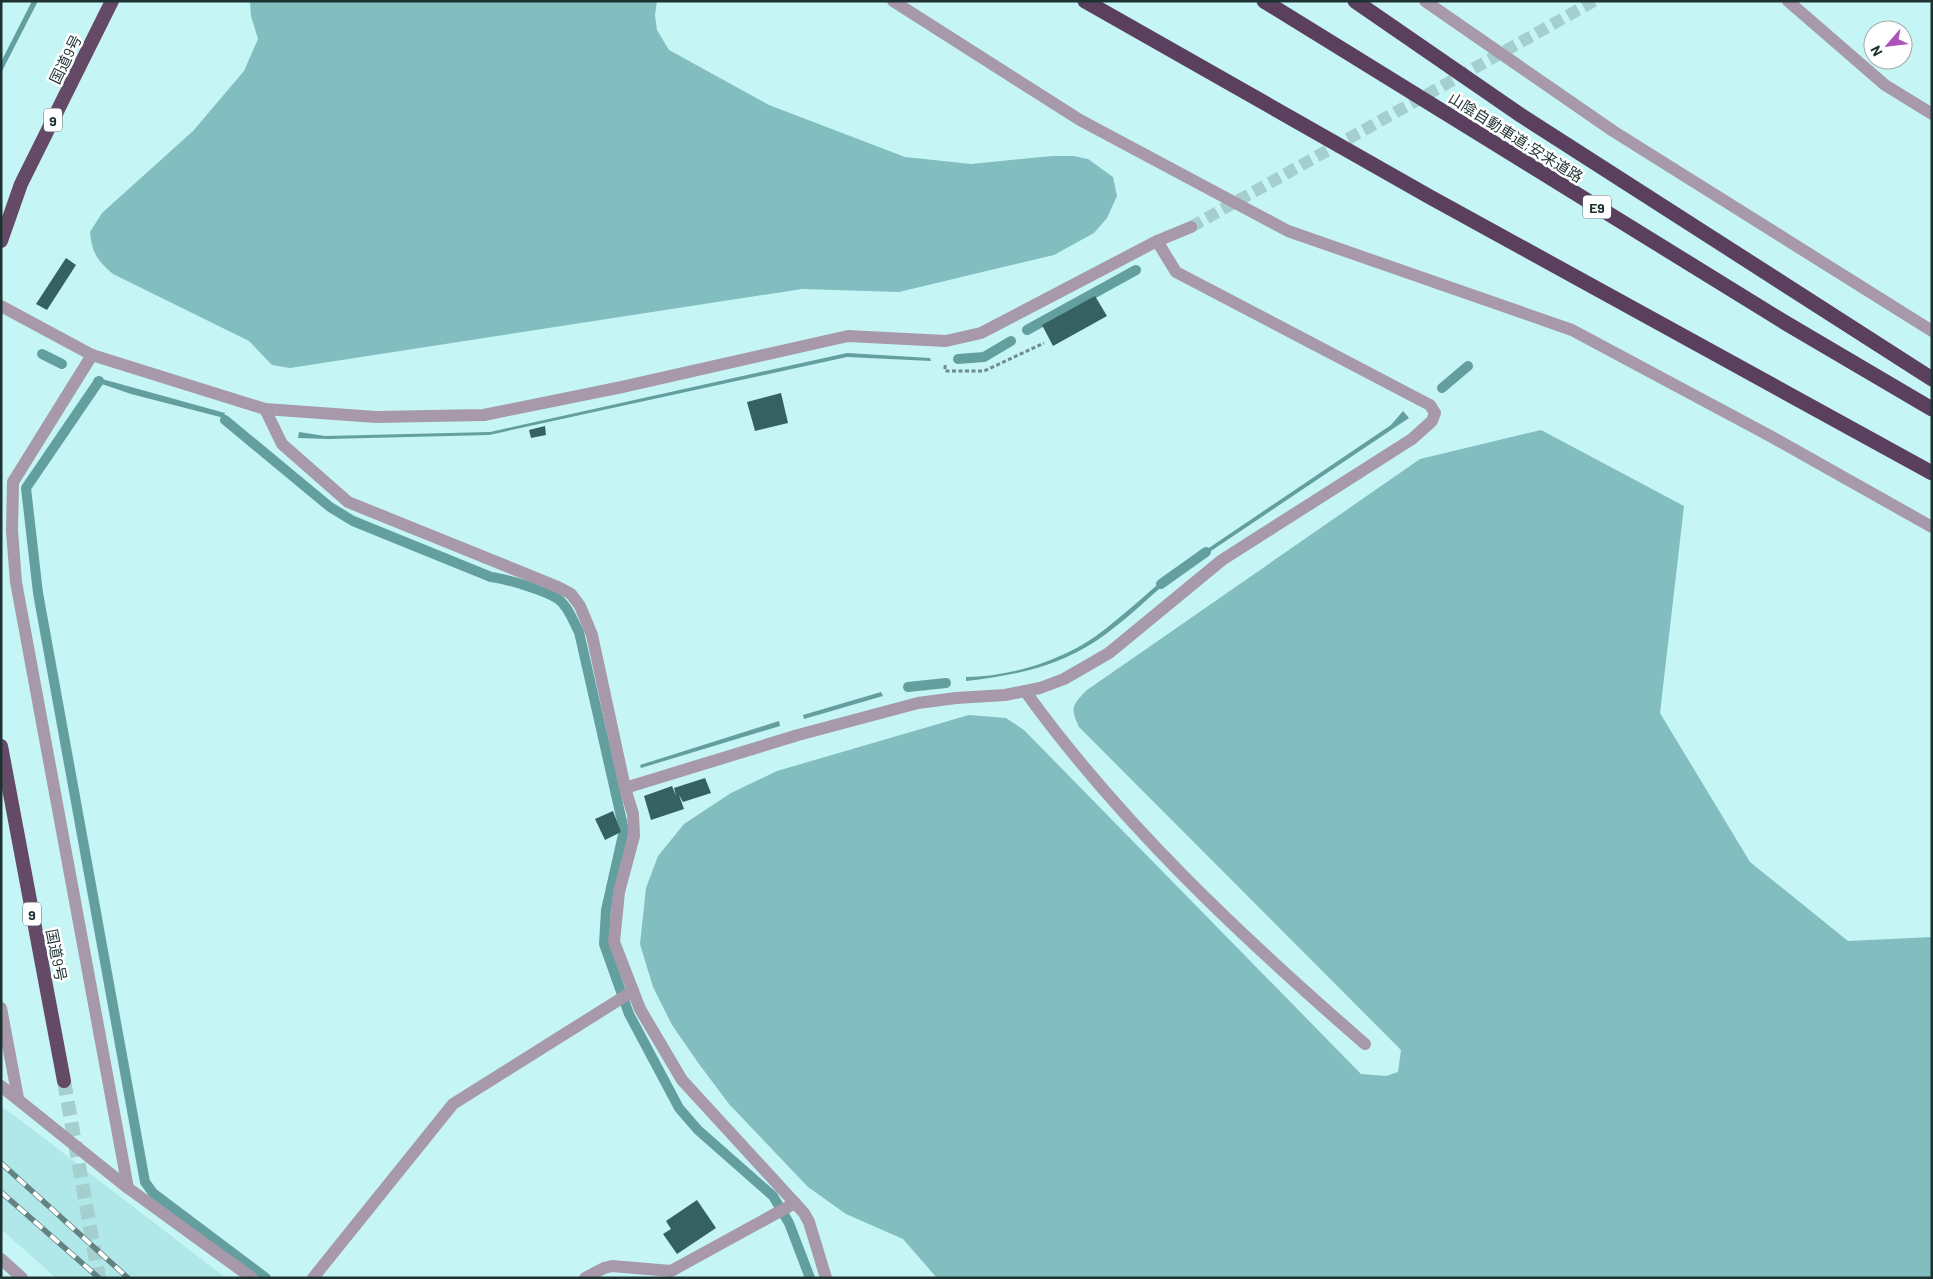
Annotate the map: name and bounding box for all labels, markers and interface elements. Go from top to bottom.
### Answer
north arrow [1863,20,1913,70]
street label: 国道9号 [45,31,85,87]
text: N [1866,43,1886,59]
street label: 山陰自動車道;安来道路 [1446,88,1586,186]
road number: 9 [44,108,62,132]
road number: E9 [1583,196,1611,218]
road number: 9 [23,902,41,926]
street label: 国道9号 [43,927,71,983]

